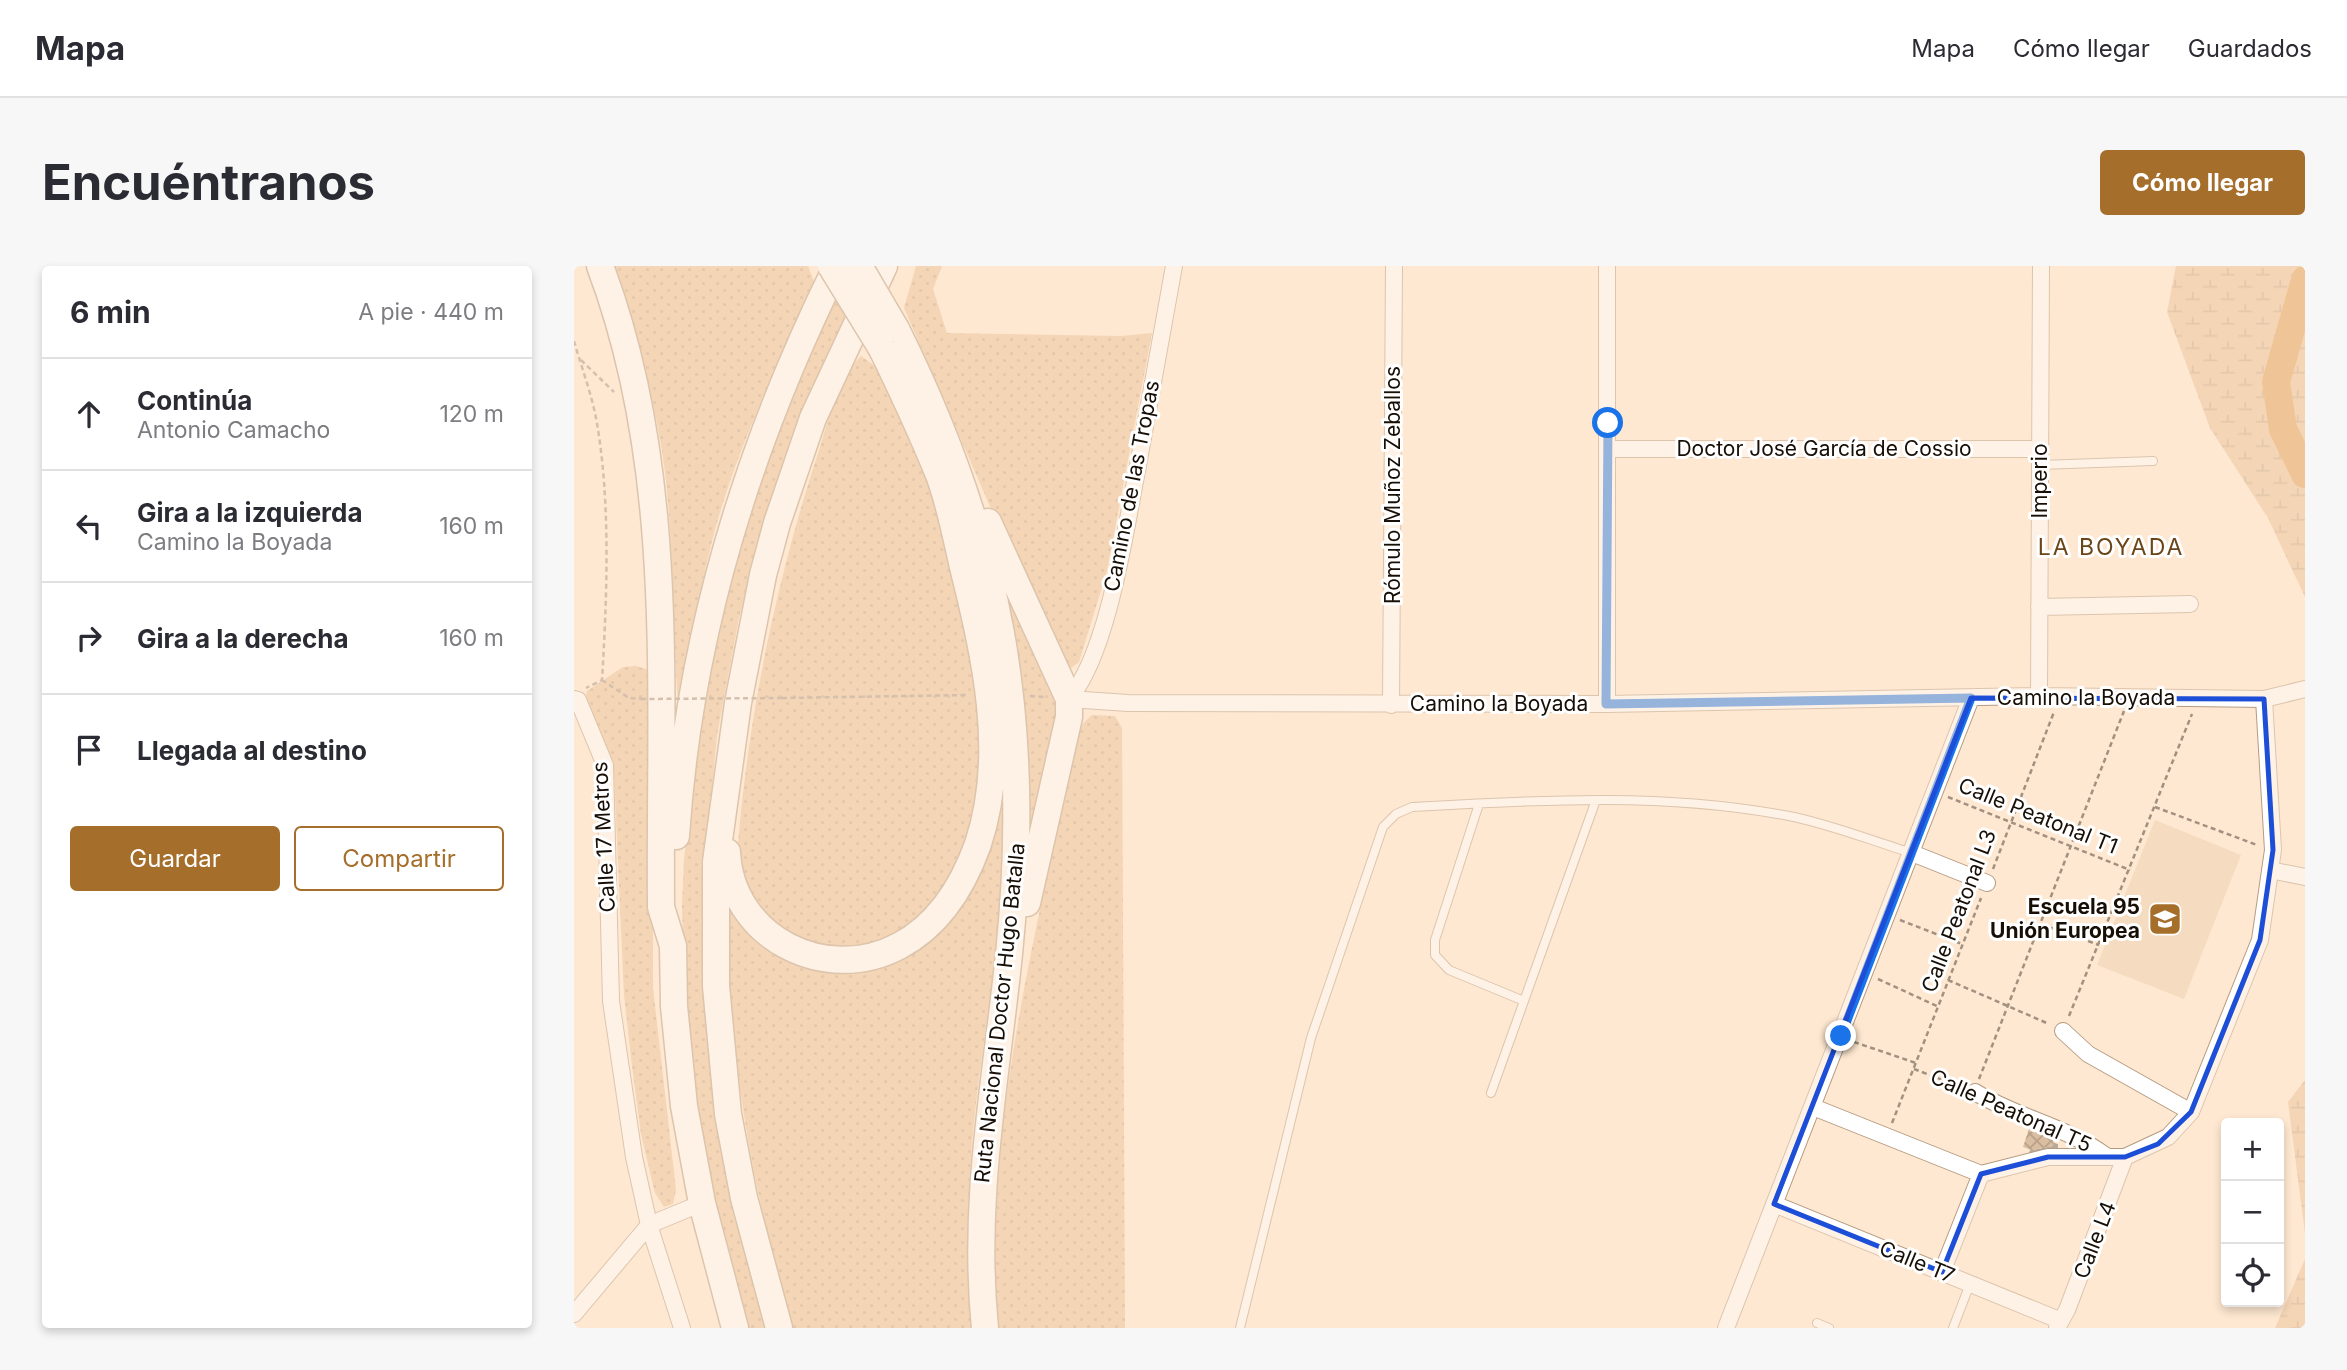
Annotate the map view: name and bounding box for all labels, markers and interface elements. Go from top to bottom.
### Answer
text: Mapa [35,28,125,68]
text: Mapa [1911,34,1975,63]
text: Cómo llegar [2013,34,2150,63]
text: Guardados [2188,34,2312,63]
button: Cómo llegar [2100,150,2305,215]
text: Encuéntranos [42,153,375,212]
text: 6 min [70,294,151,330]
text: A pie · 440 m [358,298,504,326]
street label: Rómulo Muñoz Zeballos [1380,366,1405,604]
street label: Camino de las Tropas [1099,378,1164,594]
text: Continúa [137,385,252,416]
icon: ahead [70,395,108,433]
text: 120 m [439,400,504,428]
route start [1592,407,1623,438]
text: Antonio Camacho [137,416,330,444]
street label: Doctor José García de Cossio [1676,436,1972,461]
street label: Imperio [2027,443,2052,519]
text: Gira a la izquierda [137,497,363,528]
icon: left [70,507,108,545]
text: 160 m [439,512,504,540]
text: Camino la Boyada [137,528,332,556]
district label: LA BOYADA [2038,533,2184,561]
icon: right [70,619,108,657]
text: Gira a la derecha [137,623,349,654]
text: 160 m [439,624,504,652]
street label: Camino la Boyada [1997,685,2175,710]
street label: Camino la Boyada [1410,691,1588,716]
icon: arrive [70,731,108,769]
text: Llegada al destino [137,735,367,766]
street label: Calle 17 Metros [587,761,620,913]
street label: Calle Peatonal T1 [1955,772,2121,859]
button: Guardar [70,826,280,891]
button: Compartir [294,826,504,891]
street label: Calle Peatonal L3 [1916,826,2001,996]
street label: Ruta Nacional Doctor Hugo Batalla [969,842,1030,1184]
place label: Escuela 95 Unión Europea [1990,894,2140,943]
school or university icon: Escuela 95 Unión Europea [2146,900,2184,938]
route end [1825,1020,1856,1051]
street label: Calle Peatonal T5 [1927,1064,2096,1157]
map controls [2221,1118,2284,1307]
button: + [2221,1118,2284,1181]
button: − [2221,1181,2284,1244]
street label: Calle L4 [2068,1198,2121,1282]
street label: Calle T7 [1876,1235,1959,1288]
button: locate [2221,1244,2284,1307]

